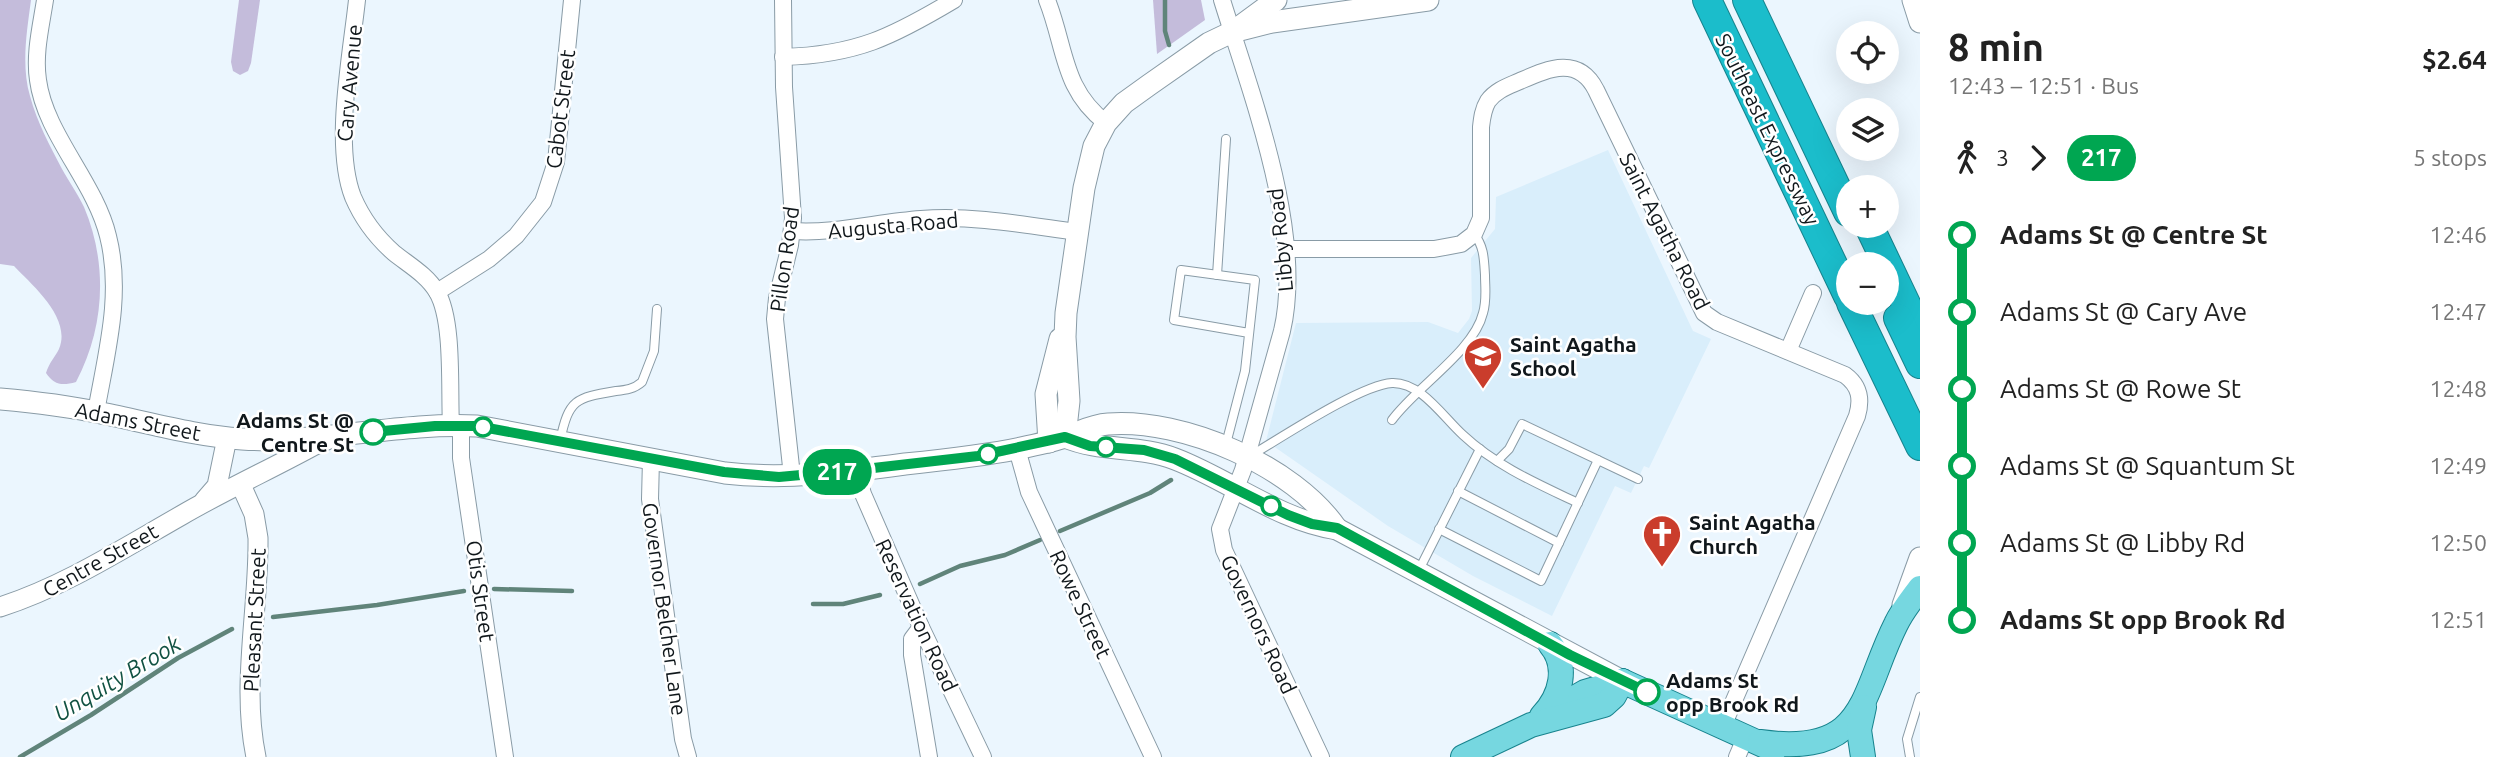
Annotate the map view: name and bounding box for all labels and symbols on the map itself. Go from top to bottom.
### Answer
street label: Cary Avenue [332,23,366,143]
street label: Southeast Expressway [1711,29,1825,229]
street label: Cabot Street [541,48,579,170]
street label: Saint Agatha Road [1615,149,1715,313]
street label: Libby Road [1263,187,1297,293]
street label: Pillon Road [765,205,803,313]
street label: Augusta Road [827,207,959,243]
place label: Saint Agatha School [1510,332,1637,380]
school or university icon: Saint Agatha School [1462,335,1504,390]
street label: Adams Street [73,397,203,445]
place label: Adams St @ Centre St [236,408,354,456]
unlabelled marker [473,417,493,437]
marker: Adams St @ Centre St [360,419,386,445]
unlabelled marker [1096,437,1116,457]
unlabelled marker [978,444,998,464]
line badge: 217 [797,449,877,495]
unlabelled marker [1261,496,1281,516]
street label: Governor Belcher Lane [638,501,692,717]
place label: Saint Agatha Church [1689,510,1816,558]
church icon: Saint Agatha Church [1641,513,1683,568]
street label: Centre Street [38,519,162,601]
street label: Reservation Road [871,535,963,695]
street label: Otis Street [462,539,500,643]
street label: Rowe Street [1045,546,1117,662]
street label: Pleasant Street [238,547,270,693]
street label: Governors Road [1216,551,1302,697]
water label: Unquity Brook [49,630,185,726]
place label: Adams St opp Brook Rd [1666,668,1799,716]
marker: Adams St opp Brook Rd [1634,679,1660,705]

